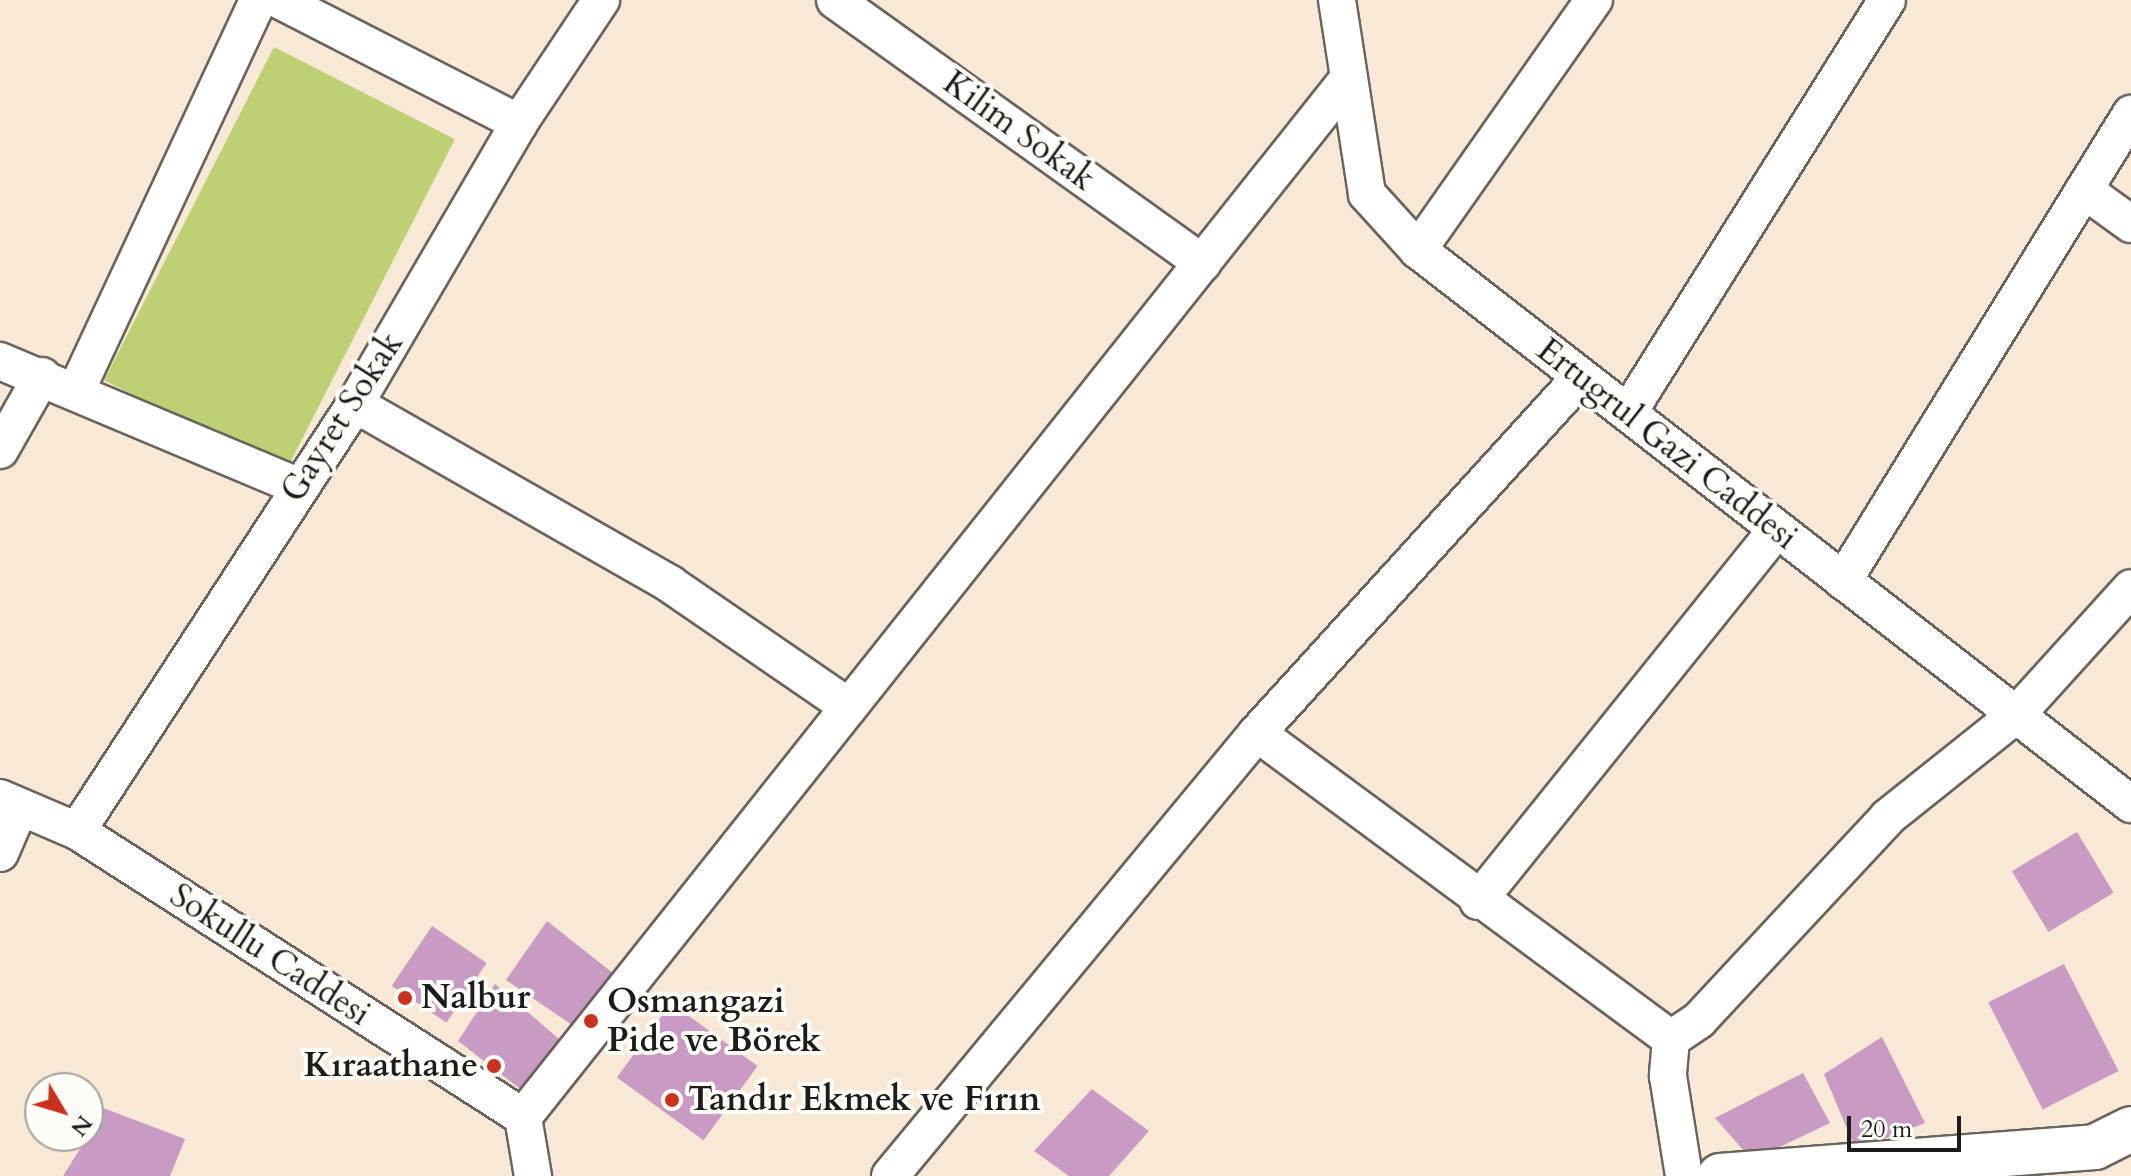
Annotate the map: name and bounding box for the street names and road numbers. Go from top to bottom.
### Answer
street label: Kilim Sokak [935,62,1103,200]
street label: Gayret Sokak [272,325,412,509]
street label: Ertugrul Gazi Caddesi [1529,330,1805,558]
street label: Sokullu Caddesi [162,875,378,1035]

